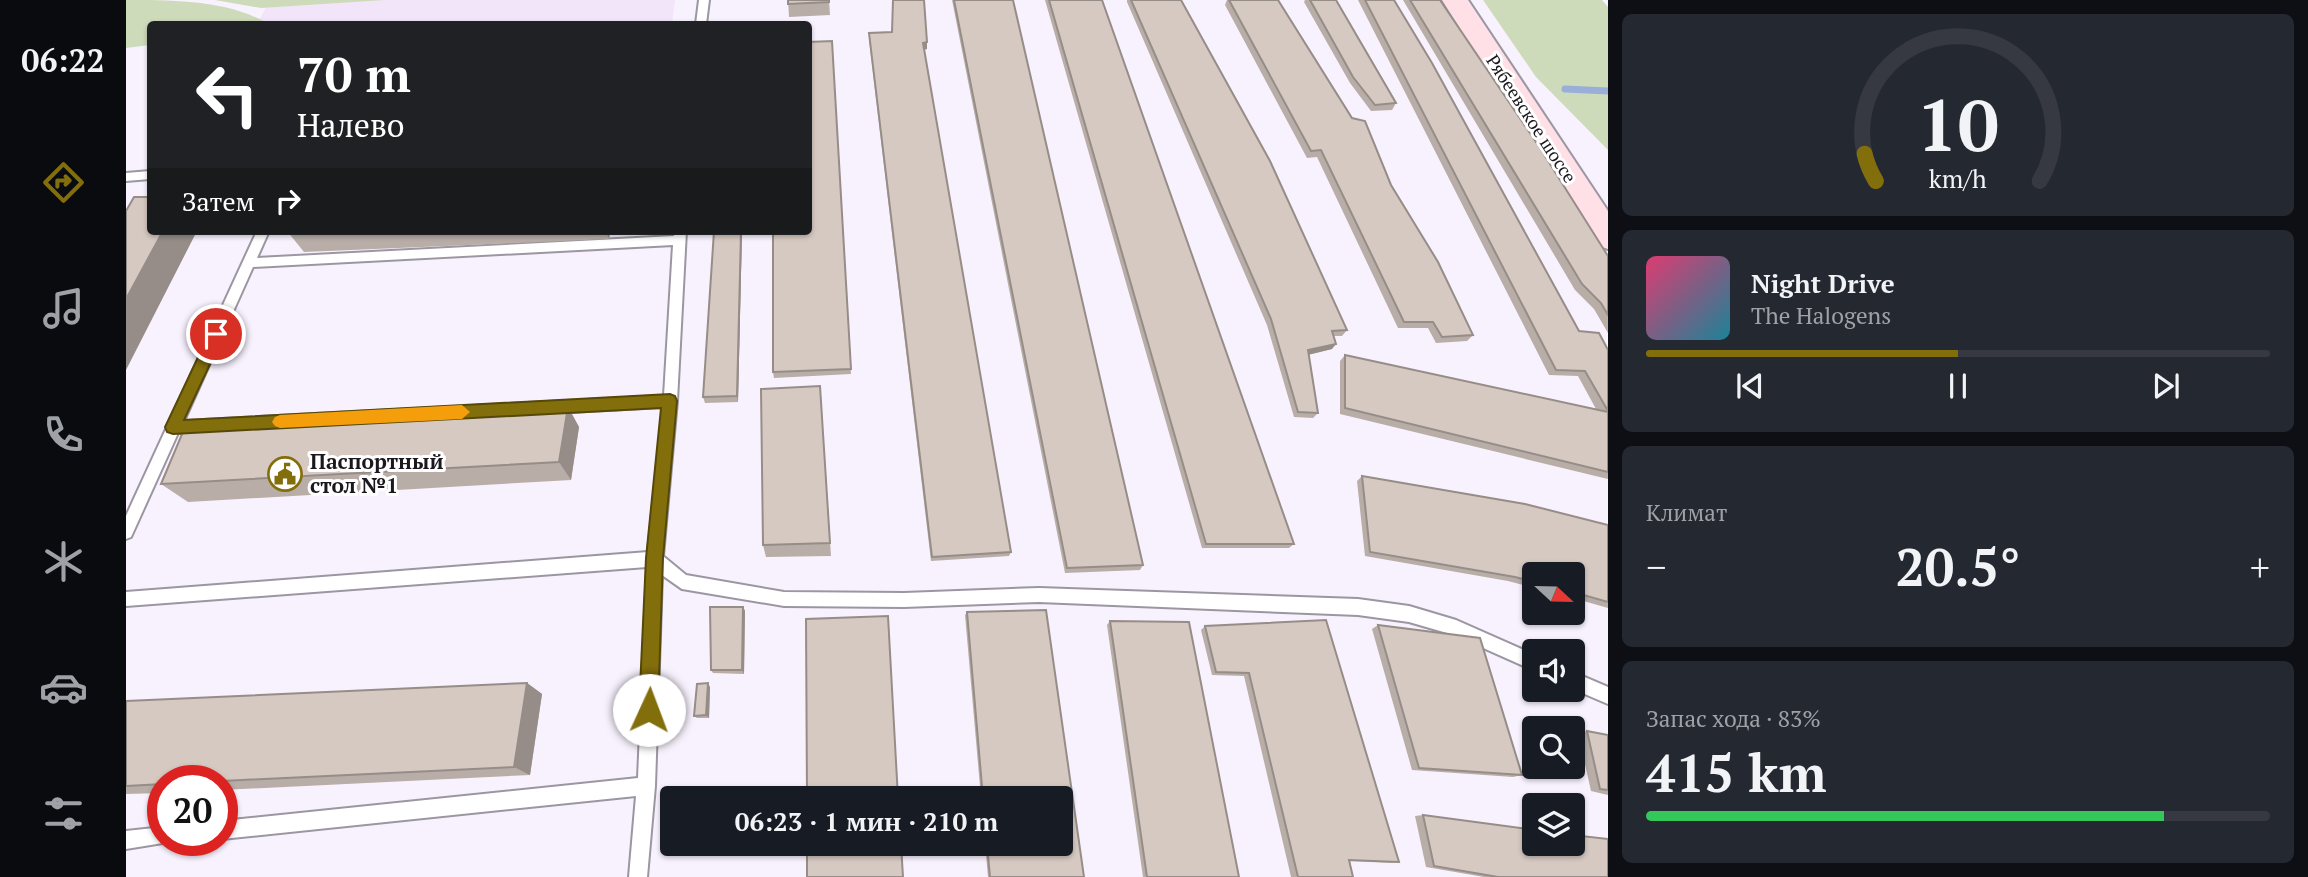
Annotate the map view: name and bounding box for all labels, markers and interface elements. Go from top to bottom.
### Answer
text: 06:22 [21,39,105,81]
text: 70 m [297,41,411,106]
icon: left [182,49,273,140]
street label: Рябеевское шоссе [1481,50,1582,187]
text: 10 [1917,75,1999,172]
text: Налево [297,104,405,146]
icon: directions [39,158,88,207]
text: km/h [1929,162,1987,195]
icon: right [269,182,307,220]
text: Затем [182,184,255,218]
text: Night Drive [1751,266,1895,300]
icon: music [39,284,88,333]
text: The Halogens [1751,300,1891,331]
pin [186,304,246,364]
icon: arrive [197,315,235,353]
icon: previous [1731,367,1769,405]
icon: pause [1939,367,1977,405]
icon: next [2147,367,2185,405]
icon: phone [39,410,88,459]
place label: Паспортный стол №1 [310,447,444,499]
public building icon: Паспортный стол №1 [266,455,304,493]
text: Климат [1646,497,1727,528]
text: 20.5° [1895,532,2021,601]
icon: climate [39,537,88,586]
text: − [1646,542,1666,592]
text: + [2250,542,2270,592]
north arrow [1522,562,1586,625]
map controls [1522,562,1585,856]
button: sound [1522,639,1585,702]
icon: car [39,663,88,712]
position arrow [612,673,686,747]
text: Запас хода · 83% [1646,703,1821,734]
button: search [1522,716,1585,779]
text: 415 km [1646,738,1827,807]
speed limit sign: 20 [147,765,238,856]
icon: filters [39,789,88,838]
button: layers [1522,793,1585,856]
text: 06:23 · 1 мин · 210 m [735,804,998,838]

